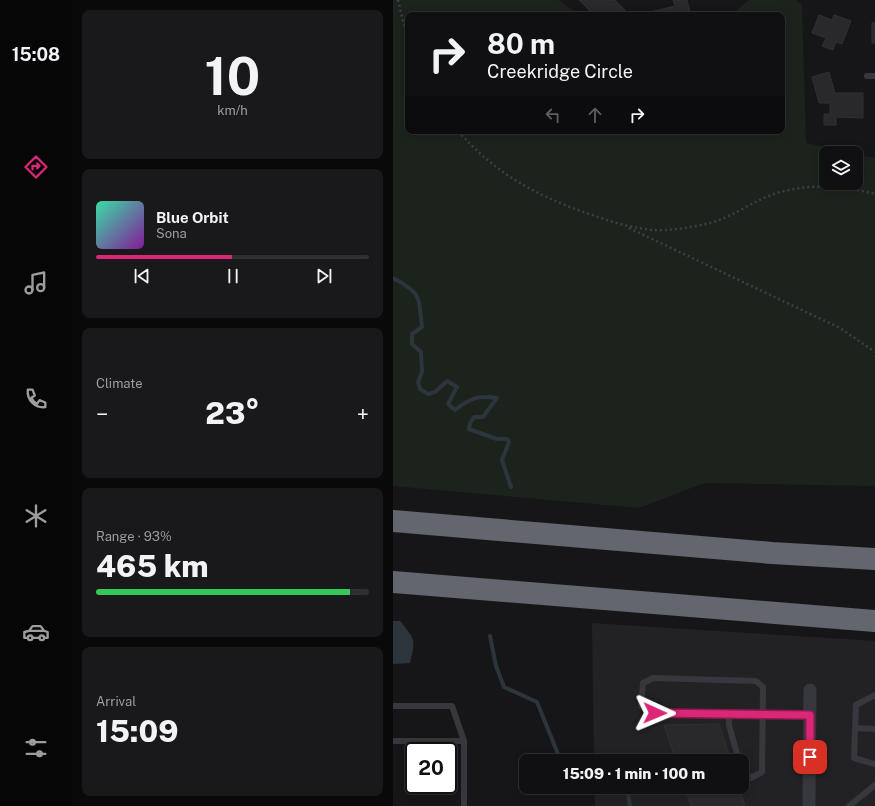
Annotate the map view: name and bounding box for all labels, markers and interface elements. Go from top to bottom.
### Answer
text: 80 m [487,27,555,60]
icon: right [421,28,473,80]
text: 15:08 [12,44,60,65]
text: 10 [205,46,260,107]
text: Creekridge Circle [487,61,633,82]
text: km/h [217,103,248,118]
icon: left [542,104,564,126]
icon: ahead [584,104,606,126]
icon: right [626,104,648,126]
map controls [819,146,863,190]
button: layers [819,146,863,190]
icon: directions [22,153,50,181]
text: Blue Orbit [156,209,229,226]
text: Sona [156,226,187,241]
icon: previous [131,265,153,287]
icon: pause [222,265,244,287]
icon: next [313,265,335,287]
icon: music [22,269,50,297]
text: Climate [96,376,143,391]
icon: phone [22,385,50,413]
text: 23° [205,395,260,431]
text: − [96,401,108,427]
text: + [357,401,369,427]
icon: climate [22,502,50,530]
text: Range · 93% [96,529,172,544]
text: 465 km [96,548,209,584]
icon: car [22,618,50,646]
position arrow [634,692,676,734]
text: Arrival [96,694,136,709]
text: 15:09 [96,713,179,749]
icon: filters [22,734,50,762]
pin [793,740,827,774]
speed limit sign: 20 [405,742,457,794]
icon: arrive [799,746,821,768]
text: 15:09 · 1 min · 100 m [563,765,705,782]

